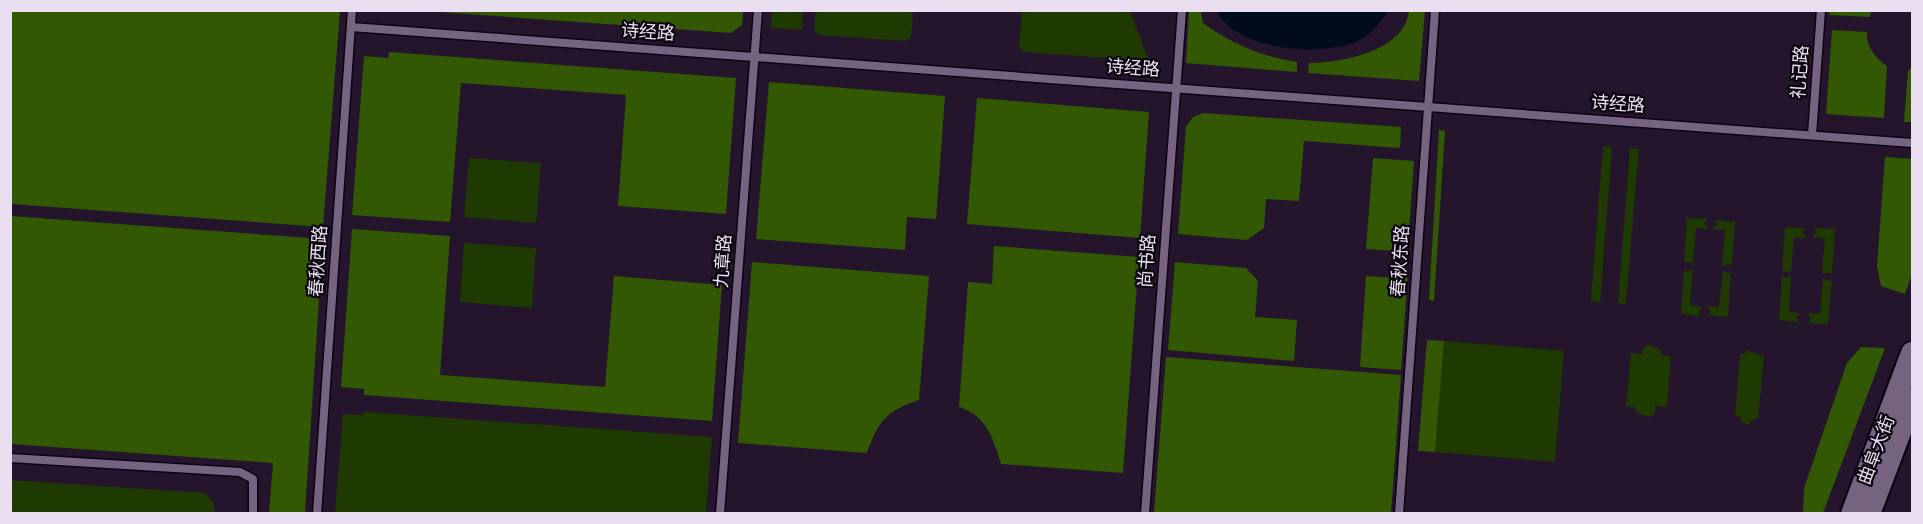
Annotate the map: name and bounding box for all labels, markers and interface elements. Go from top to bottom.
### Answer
street label: 诗经路 [620,19,676,45]
street label: 礼记路 [1787,44,1813,100]
street label: 诗经路 [1105,55,1161,81]
street label: 诗经路 [1590,91,1646,117]
street label: 春秋西路 [305,224,331,298]
street label: 春秋东路 [1387,224,1413,298]
street label: 九章路 [710,233,736,289]
street label: 尚书路 [1134,233,1160,289]
street label: 曲阜大街 [1853,412,1899,488]

